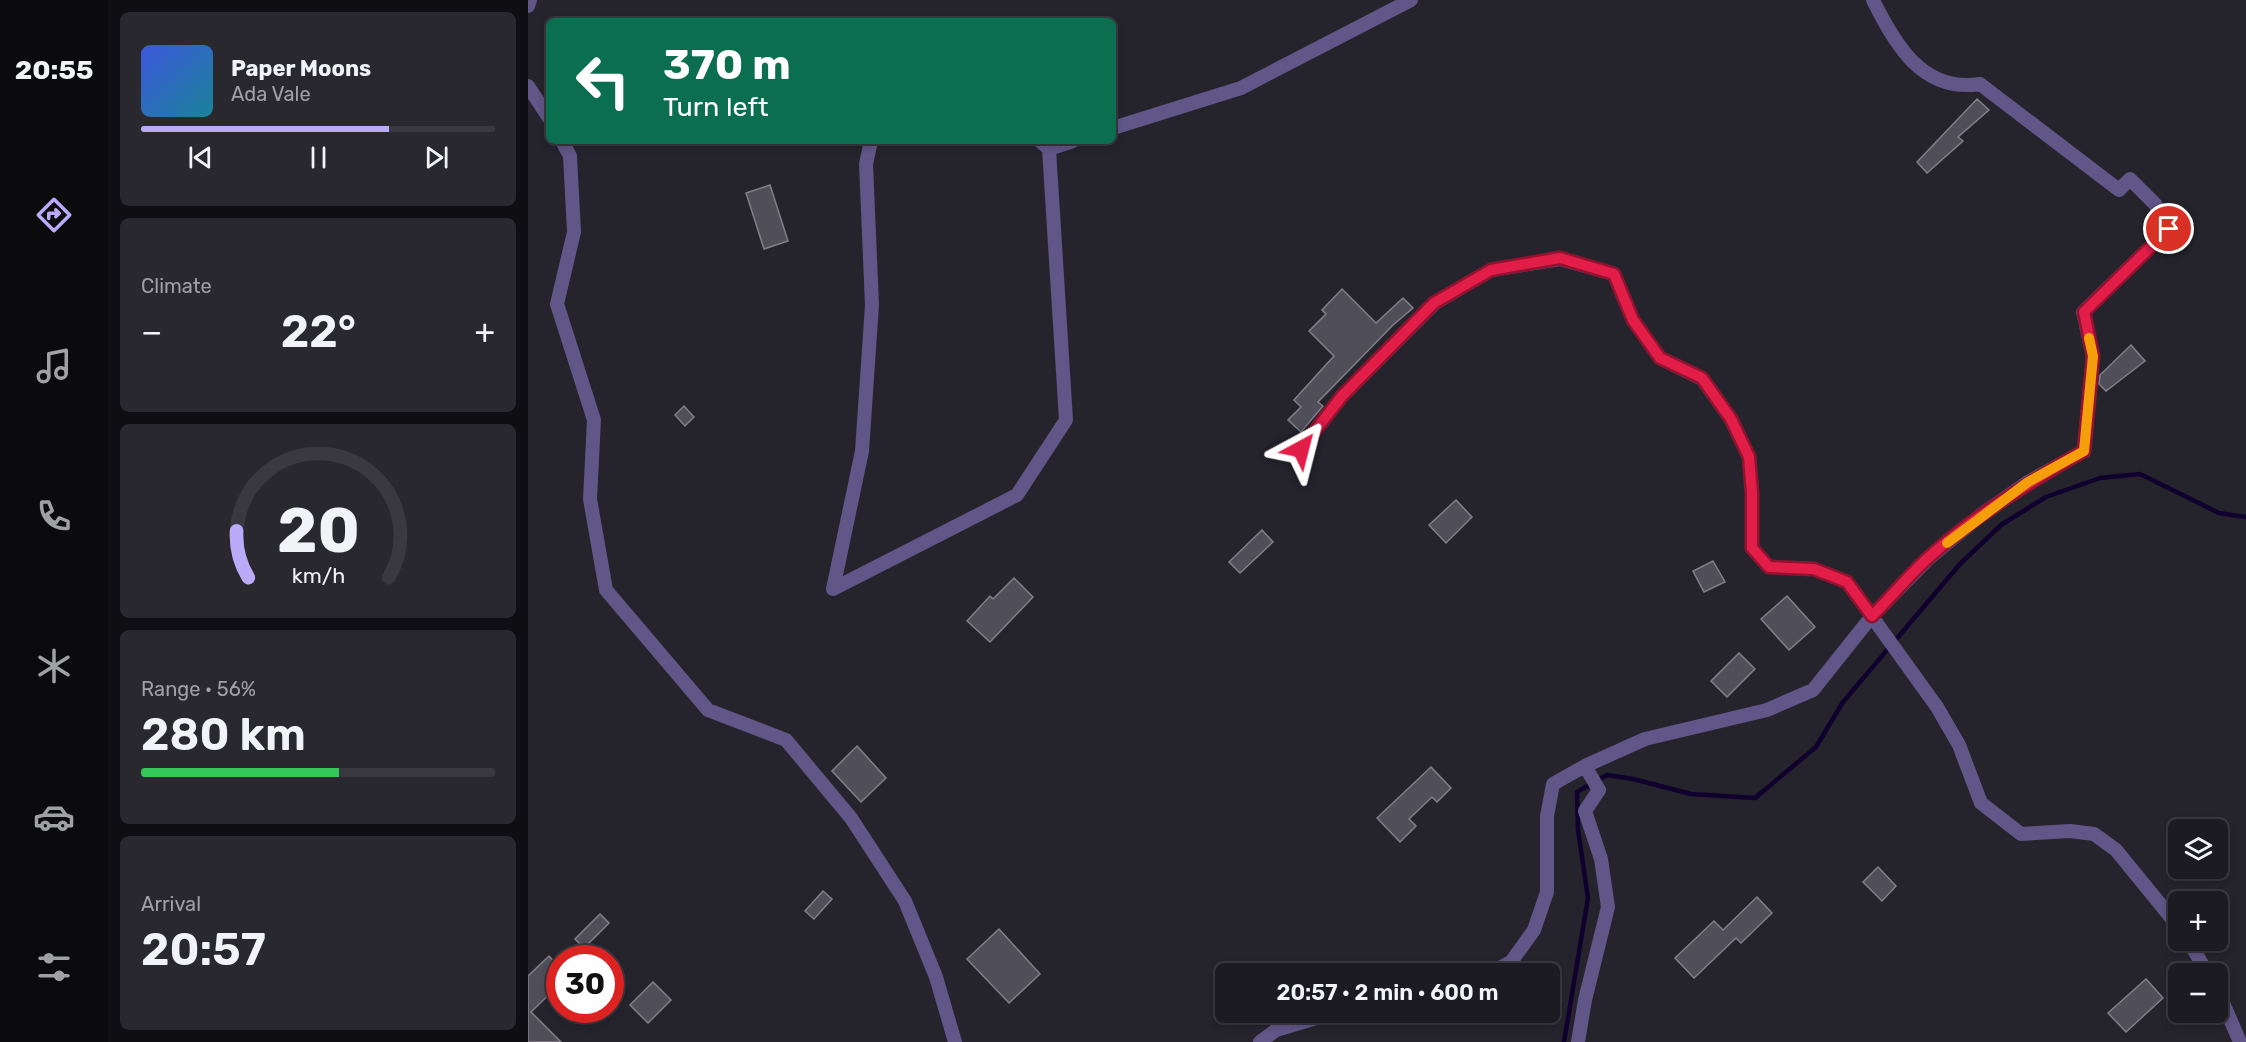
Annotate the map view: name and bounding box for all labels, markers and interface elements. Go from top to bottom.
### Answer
text: 370 m [663,40,791,90]
icon: left [564,42,642,120]
text: 20:55 [15,54,93,86]
text: Paper Moons [231,55,371,82]
text: Ada Vale [231,82,311,106]
text: Turn left [663,91,768,123]
icon: previous [184,141,217,174]
icon: pause [302,141,335,174]
icon: next [420,141,453,174]
icon: directions [33,194,75,236]
pin [2143,203,2194,254]
icon: arrive [2152,212,2185,245]
text: Climate [141,274,212,298]
text: 22° [281,305,356,358]
text: − [141,312,162,351]
text: + [474,312,495,351]
icon: music [33,345,75,387]
position arrow [1269,417,1333,481]
text: 20 [277,494,359,568]
icon: phone [33,495,75,537]
text: km/h [291,563,345,588]
icon: climate [33,645,75,687]
text: Range · 56% [141,677,256,701]
text: 280 km [141,708,306,761]
icon: car [33,796,75,838]
map controls [2168,819,2228,1023]
button: layers [2168,819,2228,879]
button: + [2168,891,2228,951]
text: Arrival [141,892,201,916]
text: 20:57 [141,923,266,976]
speed limit sign: 30 [546,945,624,1023]
icon: filters [33,946,75,988]
button: − [2168,963,2228,1023]
text: 20:57 · 2 min · 600 m [1276,979,1499,1006]

